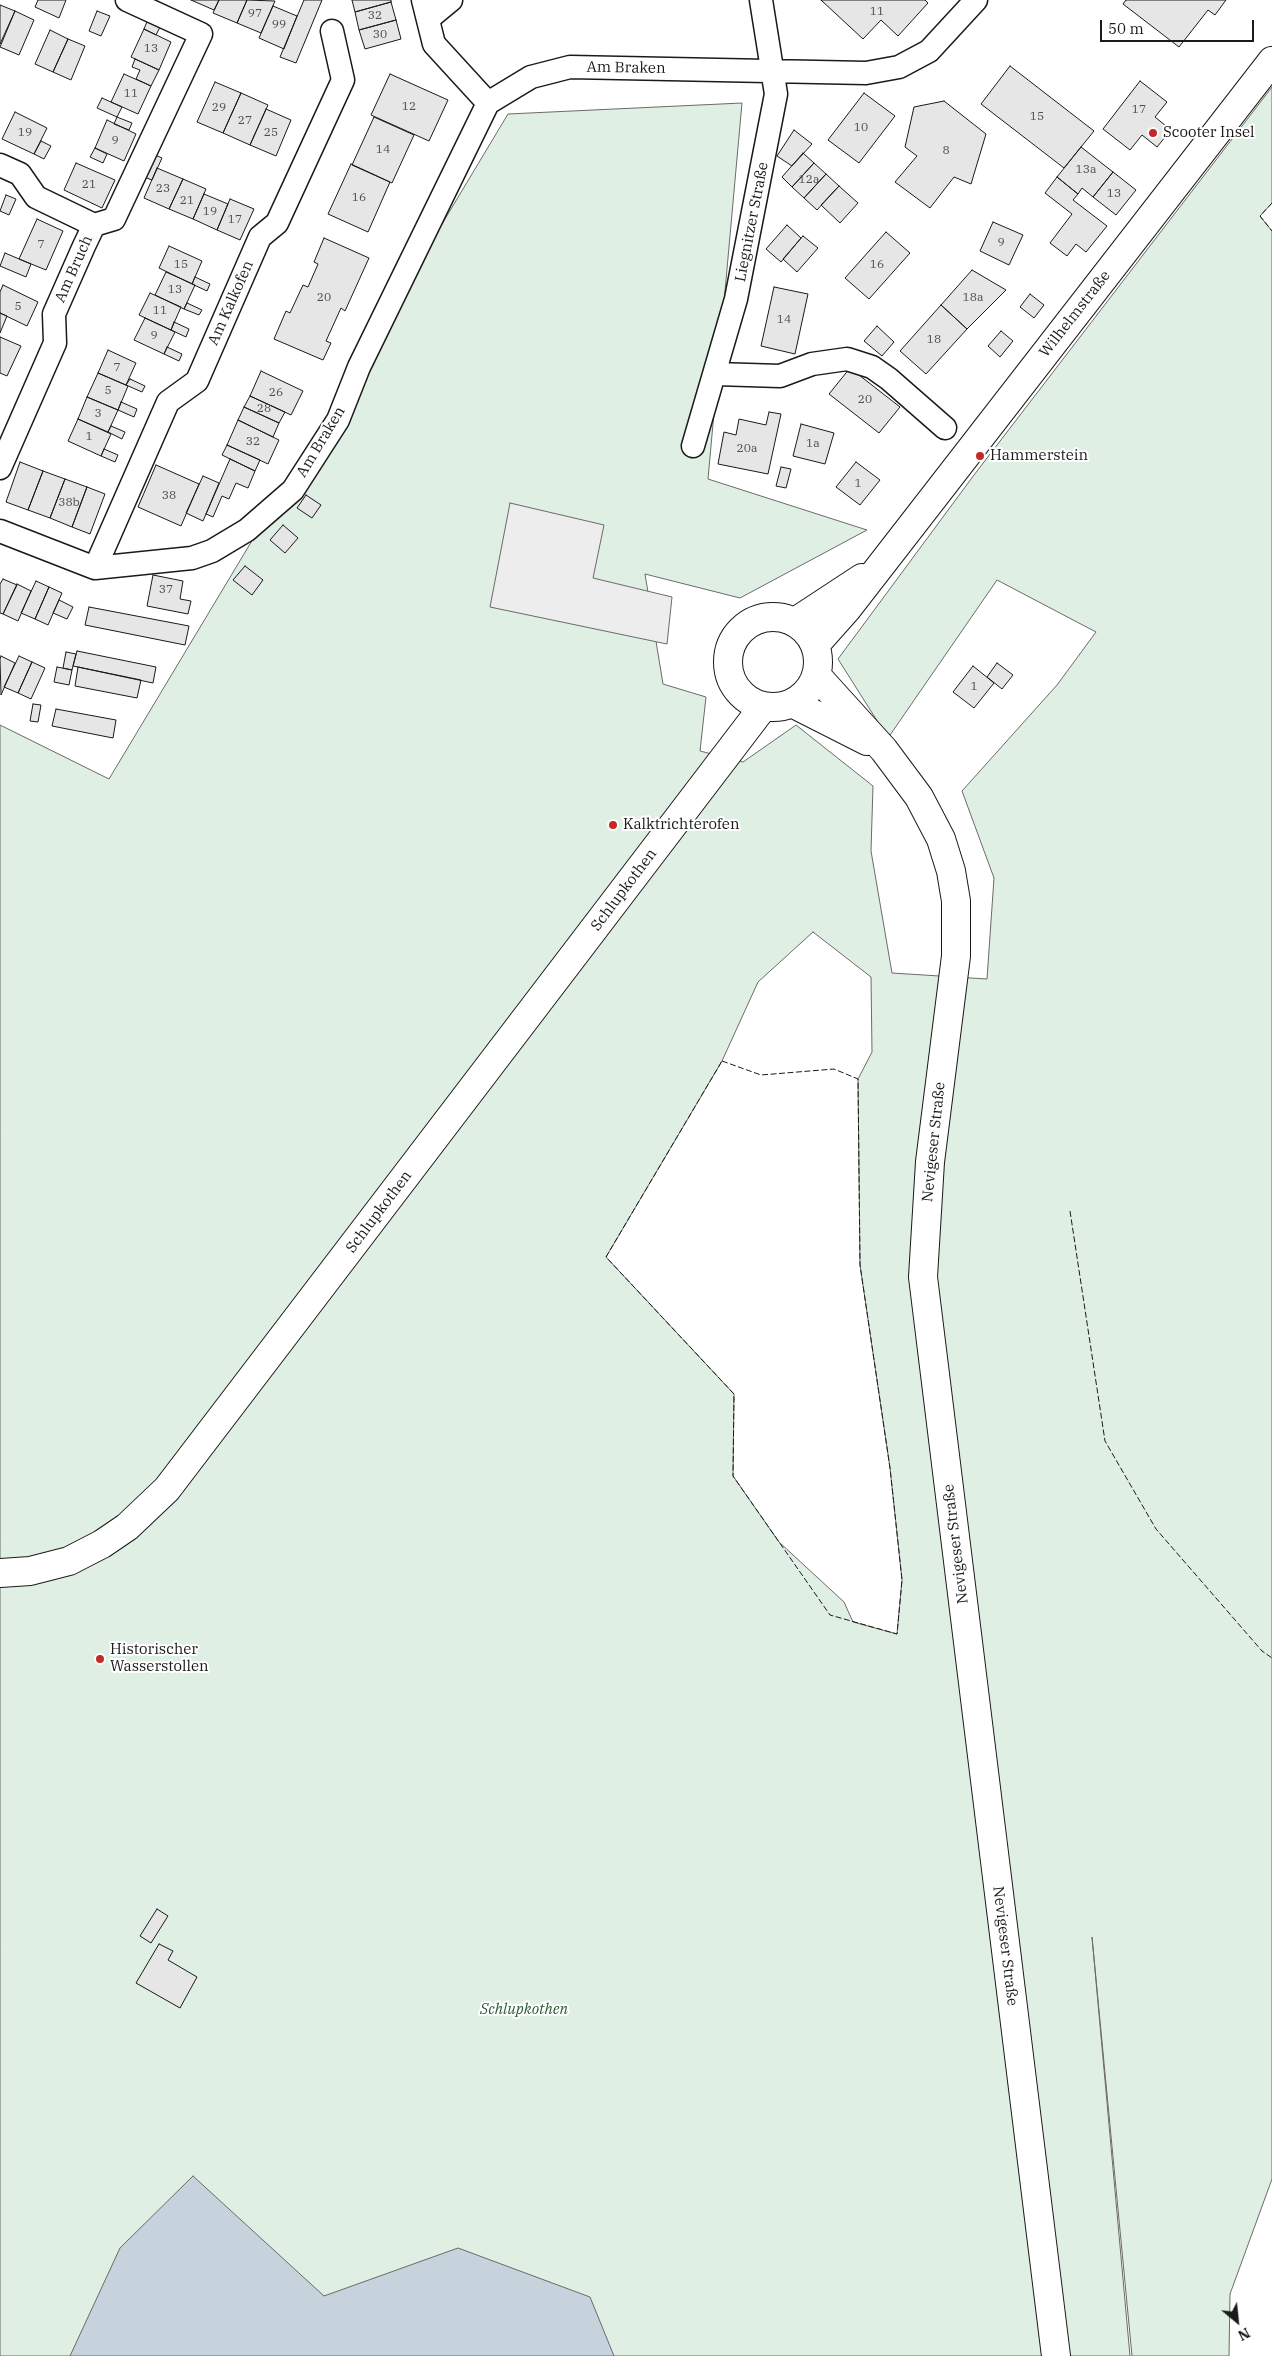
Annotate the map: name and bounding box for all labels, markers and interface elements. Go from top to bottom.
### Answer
house number: 11 [870,5,884,19]
house number: 97 [248,7,262,21]
house number: 32 [368,9,382,23]
scale bar [1102,10,1256,42]
house number: 99 [272,18,286,32]
text: 50 m [1108,19,1144,38]
house number: 30 [373,28,387,42]
house number: 13 [144,42,158,56]
street label: Am Braken [586,58,666,78]
house number: 11 [124,87,138,101]
house number: 12 [402,100,416,114]
house number: 29 [212,101,226,115]
house number: 17 [1132,103,1146,117]
house number: 15 [1030,110,1044,124]
house number: 27 [238,114,252,128]
house number: 10 [854,121,868,135]
place label: Scooter Insel [1163,124,1255,142]
house number: 19 [18,126,32,140]
house number: 25 [264,126,278,140]
marker: Scooter Insel [1147,127,1159,139]
house number: 9 [111,134,119,148]
house number: 14 [376,143,390,157]
house number: 8 [942,144,950,158]
street label: Liegnitzer Straße [732,161,772,283]
house number: 13a [1076,163,1096,177]
house number: 12a [799,173,819,187]
house number: 21 [82,178,96,192]
house number: 23 [156,182,170,196]
house number: 13 [1107,187,1121,201]
house number: 16 [352,191,366,205]
house number: 21 [180,194,194,208]
house number: 19 [203,205,217,219]
house number: 17 [228,213,242,227]
street label: Am Bruch [51,233,97,305]
house number: 9 [997,236,1005,250]
house number: 7 [37,238,45,252]
house number: 15 [174,258,188,272]
street label: Am Kalkofen [204,258,258,348]
house number: 16 [870,258,884,272]
street label: Wilhelmstraße [1036,267,1114,361]
house number: 13 [168,283,182,297]
house number: 20 [317,291,331,305]
house number: 18a [963,291,983,305]
house number: 5 [14,300,22,314]
house number: 11 [153,304,167,318]
house number: 14 [777,313,791,327]
house number: 9 [150,329,158,343]
house number: 18 [927,333,941,347]
house number: 7 [113,361,121,375]
house number: 5 [104,384,112,398]
house number: 26 [269,386,283,400]
house number: 20 [858,393,872,407]
house number: 28 [257,402,271,416]
street label: Am Braken [293,403,349,481]
house number: 3 [94,407,102,421]
house number: 1 [85,430,93,444]
house number: 32 [246,435,260,449]
house number: 1a [806,437,820,451]
house number: 20a [737,442,757,456]
place label: Hammerstein [990,447,1088,465]
marker: Hammerstein [974,450,986,462]
house number: 1 [854,477,862,491]
house number: 38 [162,489,176,503]
house number: 38b [58,496,80,510]
house number: 37 [159,583,173,597]
house number: 1 [970,680,978,694]
place label: Kalktrichterofen [623,816,739,834]
marker: Kalktrichterofen [607,819,619,831]
street label: Schlupkothen [587,845,661,935]
street label: Nevigeser Straße [919,1081,949,1203]
street label: Schlupkothen [342,1167,416,1257]
street label: Nevigeser Straße [940,1483,972,1605]
place label: Historischer Wasserstollen [110,1641,209,1676]
marker: Historischer Wasserstollen [94,1653,106,1665]
street label: Nevigeser Straße [989,1885,1021,2007]
park label: Schlupkothen [480,2001,568,2019]
north arrow [1212,2296,1262,2346]
text: N [1235,2324,1253,2345]

